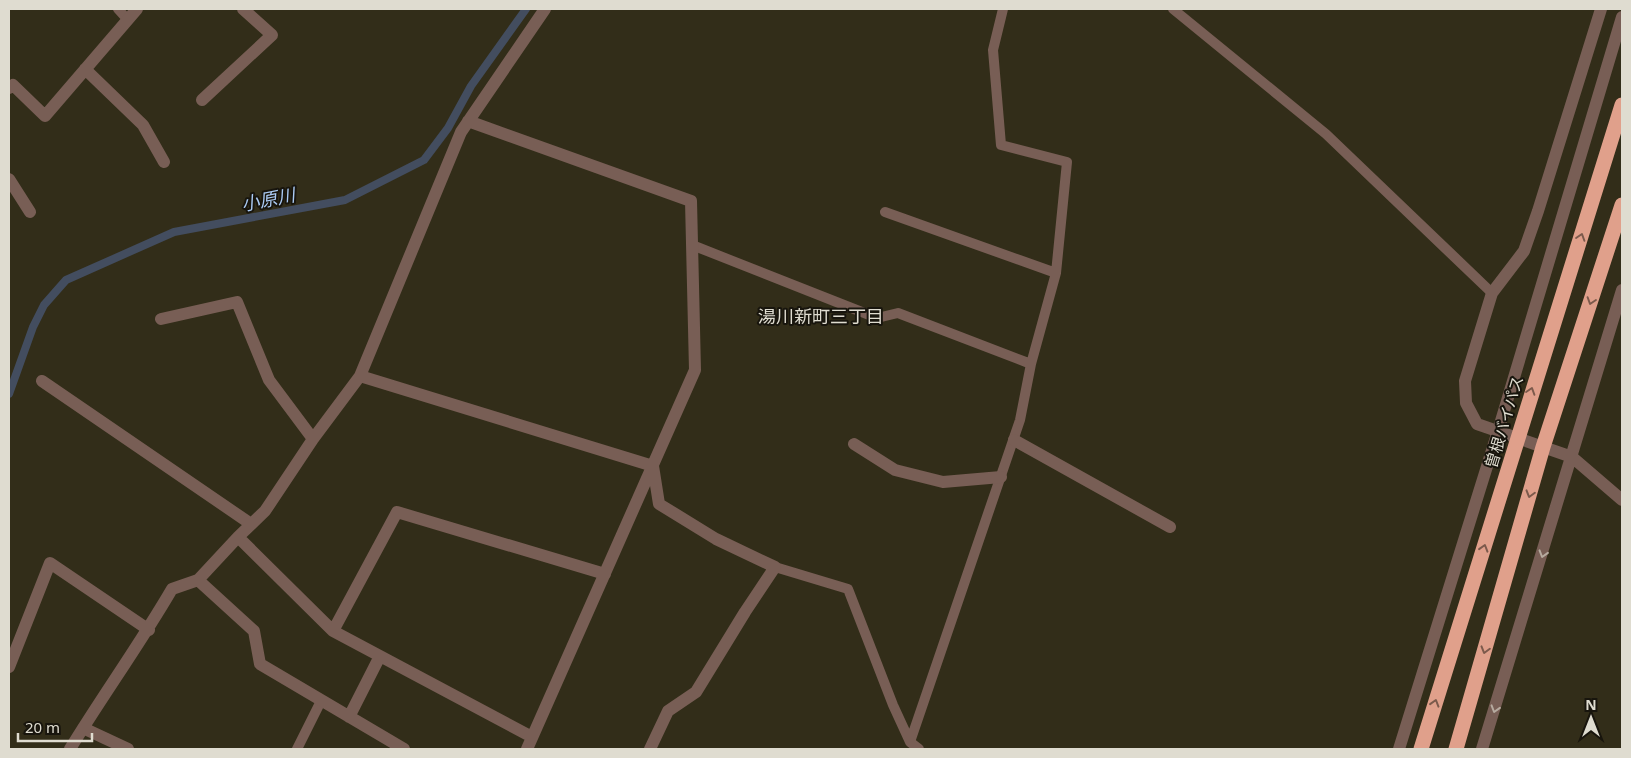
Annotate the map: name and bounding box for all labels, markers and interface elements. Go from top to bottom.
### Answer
water label: 小原川 [239,182,299,216]
one-way arrow [1575,233,1585,241]
one-way arrow [1587,296,1597,305]
district label: 湯川新町三丁目 [758,304,884,328]
street label: 曽根バイパス [1479,373,1529,471]
one-way arrow [1526,388,1536,396]
one-way arrow [1525,490,1536,499]
one-way arrow [1478,544,1488,552]
one-way arrow [1538,549,1548,557]
one-way arrow [1480,646,1491,655]
north arrow [1566,693,1616,743]
text: N [1585,695,1597,714]
one-way arrow [1430,699,1440,707]
one-way arrow [1490,704,1500,713]
scale bar [18,710,91,742]
text: 20 m [25,717,60,737]

